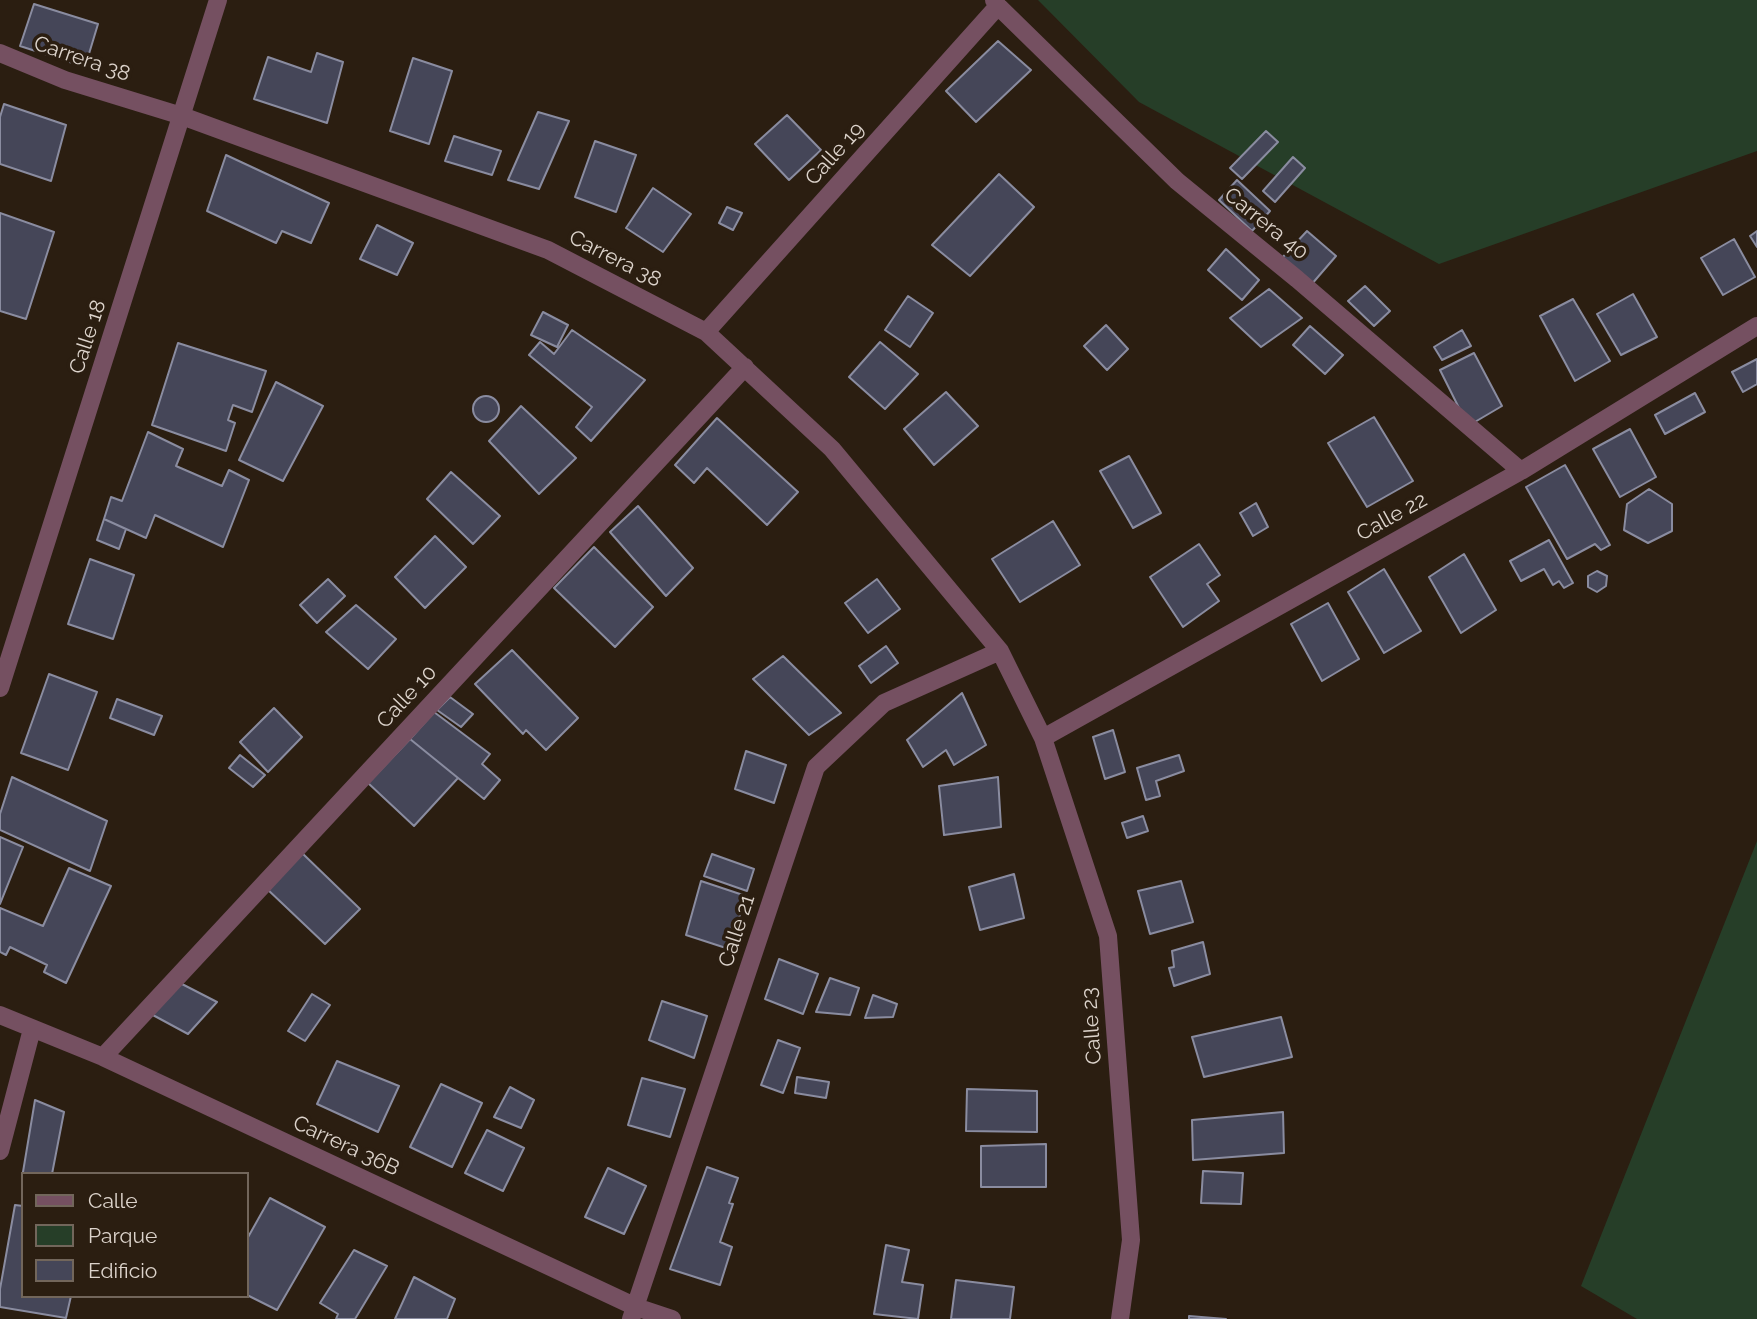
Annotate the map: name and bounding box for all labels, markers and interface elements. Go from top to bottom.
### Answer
street label: Carrera 38 [30,31,134,87]
street label: Calle 19 [800,117,870,191]
street label: Carrera 40 [1219,182,1313,266]
street label: Carrera 38 [565,225,665,293]
street label: Calle 18 [64,297,112,377]
street label: Calle 22 [1352,487,1432,547]
street label: Calle 10 [372,660,442,734]
street label: Calle 21 [713,891,761,971]
street label: Calle 23 [1077,987,1107,1065]
street label: Carrera 36B [289,1110,403,1182]
legend [21,1172,248,1298]
text: Calle [88,1188,138,1213]
text: Parque [88,1223,157,1248]
text: Edificio [88,1258,157,1283]

